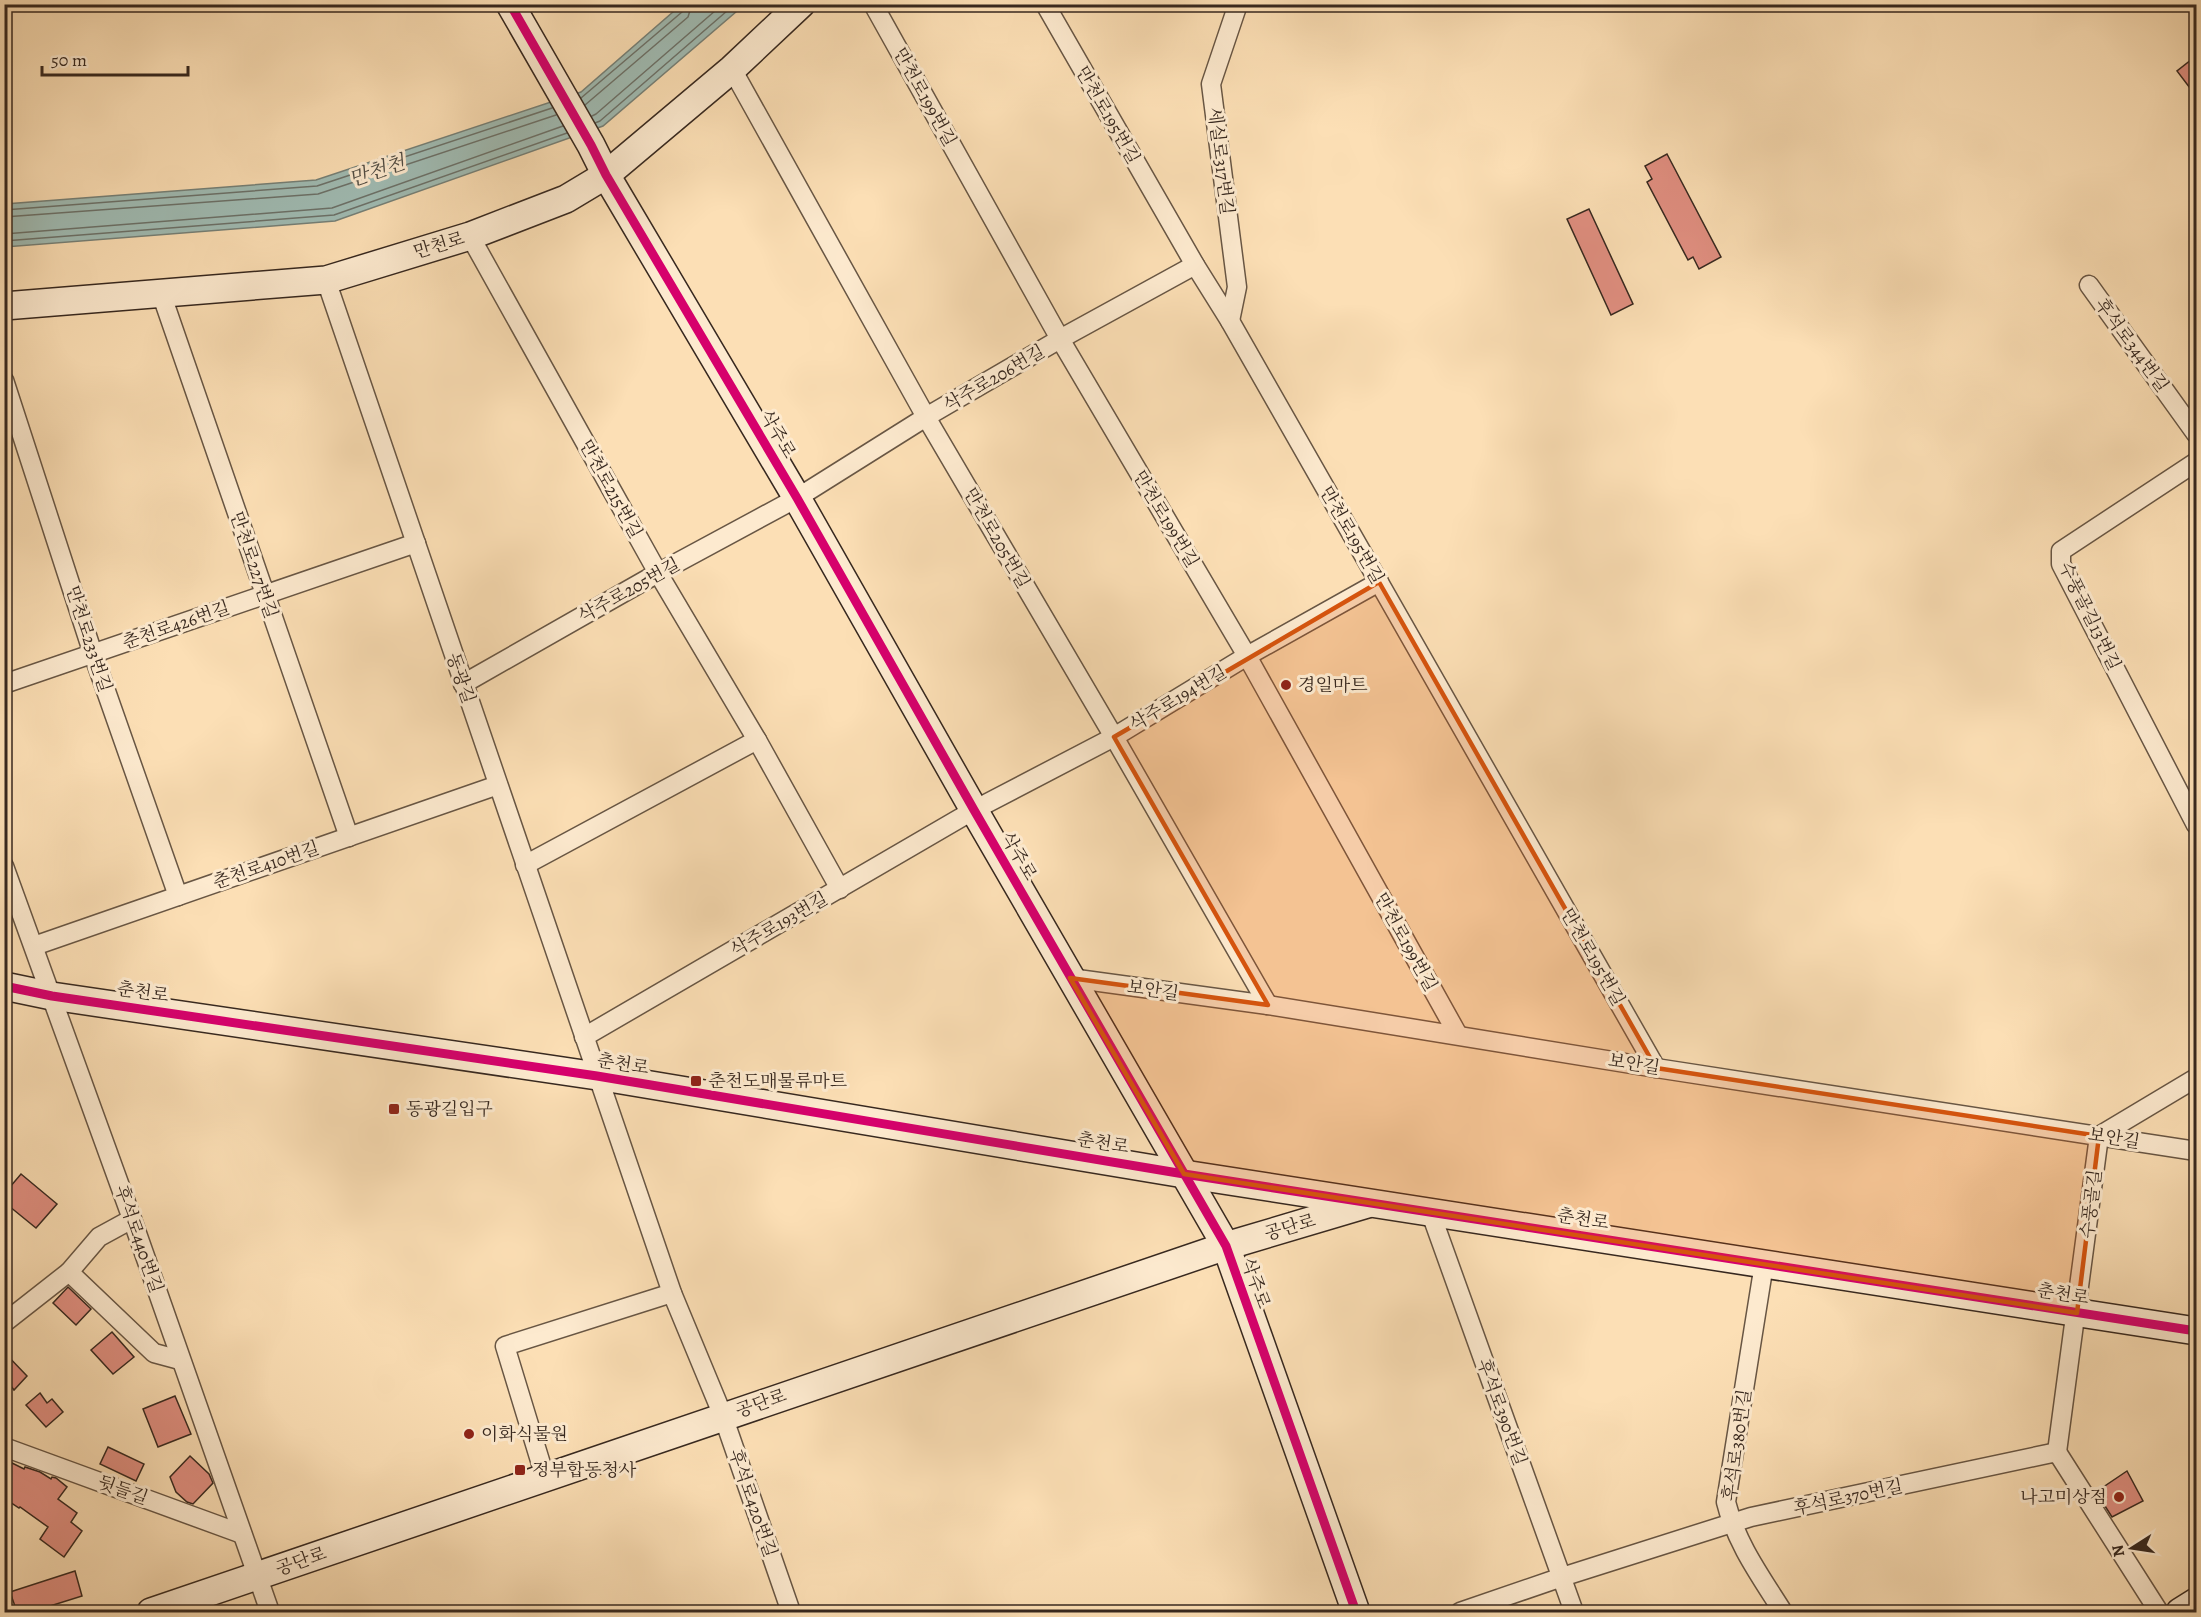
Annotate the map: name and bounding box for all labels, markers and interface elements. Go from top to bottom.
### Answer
scale bar [42,39,188,77]
street label: 만천로199번길 [888,43,962,151]
text: 50 m [51,48,87,72]
street label: 만천로195번길 [1070,62,1146,168]
street label: 세실로317번길 [1202,106,1240,216]
water label: 만천천 [345,148,410,193]
street label: 만천로 [411,226,467,264]
street label: 후석로344번길 [2090,293,2174,397]
street label: 삭주로206번길 [939,339,1049,417]
street label: 삭주로 [755,405,801,463]
street label: 만천로215번길 [574,435,648,543]
street label: 만천로199번길 [1128,466,1204,572]
street label: 만천로195번길 [1314,482,1390,588]
street label: 만천로205번길 [958,483,1036,593]
street label: 만천로227번길 [224,508,284,622]
street label: 삭주로205번길 [574,552,684,628]
street label: 수풍골길13번길 [2053,558,2127,674]
street label: 만천로233번길 [61,583,117,695]
street label: 춘천로426번길 [119,595,233,655]
street label: 동광길 [441,649,481,707]
street label: 삭주로194번길 [1125,660,1231,736]
place label: 경일마트 [1298,673,1368,697]
marker: 경일마트 [1279,678,1293,692]
street label: 삭주로 [996,827,1042,885]
street label: 춘천로410번길 [210,836,322,894]
street label: 삭주로193번길 [726,886,832,962]
street label: 만천로199번길 [1369,888,1443,996]
street label: 만천로195번길 [1555,904,1631,1010]
street label: 보안길 [1125,974,1181,1006]
street label: 춘천로 [115,976,171,1008]
street label: 춘천로 [595,1048,651,1080]
street label: 보안길 [1606,1048,1662,1080]
place label: 춘천도매물류마트 [708,1069,848,1093]
marker: 춘천도매물류마트 [689,1074,703,1088]
place label: 동광길입구 [406,1097,493,1121]
marker: 동광길입구 [387,1102,401,1116]
street label: 보안길 [2086,1122,2142,1154]
street label: 춘천로 [1075,1127,1131,1159]
street label: 수풍골길 [2075,1168,2107,1240]
street label: 후석로440번길 [109,1182,169,1296]
street label: 춘천로 [1555,1203,1611,1235]
street label: 공단로 [1262,1208,1318,1246]
street label: 삭주로 [1236,1254,1276,1312]
street label: 춘천로 [2035,1278,2091,1310]
street label: 후석로390번길 [1472,1355,1532,1469]
street label: 공단로 [732,1383,790,1423]
street label: 후석로380번길 [1717,1387,1757,1503]
place label: 이화식물원 [481,1422,568,1446]
marker: 이화식물원 [462,1427,476,1441]
street label: 후석로420번길 [723,1446,783,1560]
place label: 정부합동청사 [532,1458,637,1482]
marker: 정부합동청사 [513,1463,527,1477]
street label: 뒷들길 [94,1470,152,1510]
street label: 후석로370번길 [1791,1474,1905,1520]
place label: 나고미상점 [2020,1485,2107,1509]
marker: 나고미상점 [2112,1490,2126,1504]
north arrow [2102,1518,2162,1578]
street label: 공단로 [272,1541,330,1581]
text: N [2106,1543,2130,1559]

